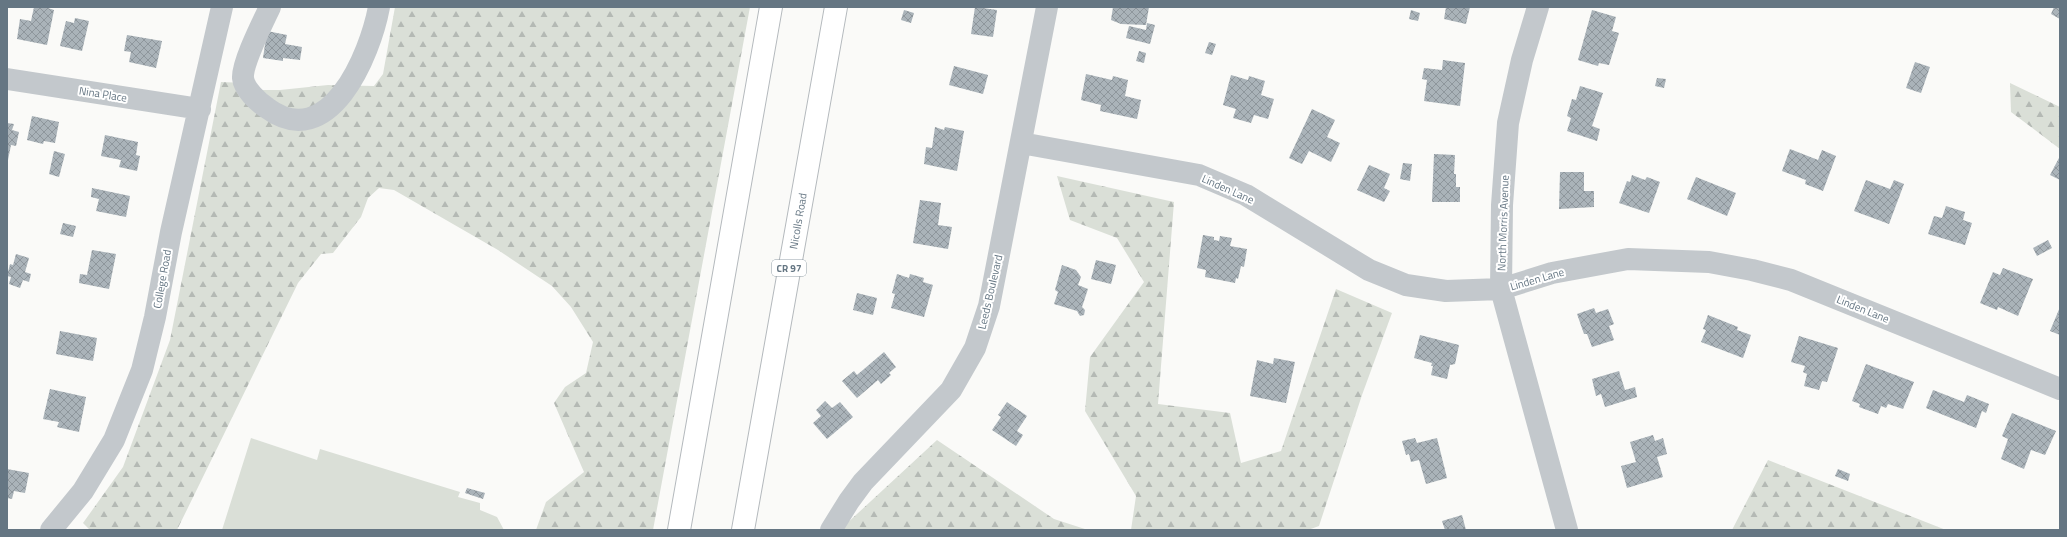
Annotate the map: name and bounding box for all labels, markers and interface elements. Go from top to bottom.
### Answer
street label: Nina Place [78,82,129,106]
street label: Linden Lane [1199,170,1257,208]
street label: North Morris Avenue [1493,174,1513,271]
street label: Nicolls Road [785,191,811,250]
street label: College Road [149,248,175,310]
street label: Leeds Boulevard [974,253,1006,331]
road number: CR 97 [772,260,806,276]
street label: Linden Lane [1508,264,1566,294]
street label: Linden Lane [1834,291,1892,327]

